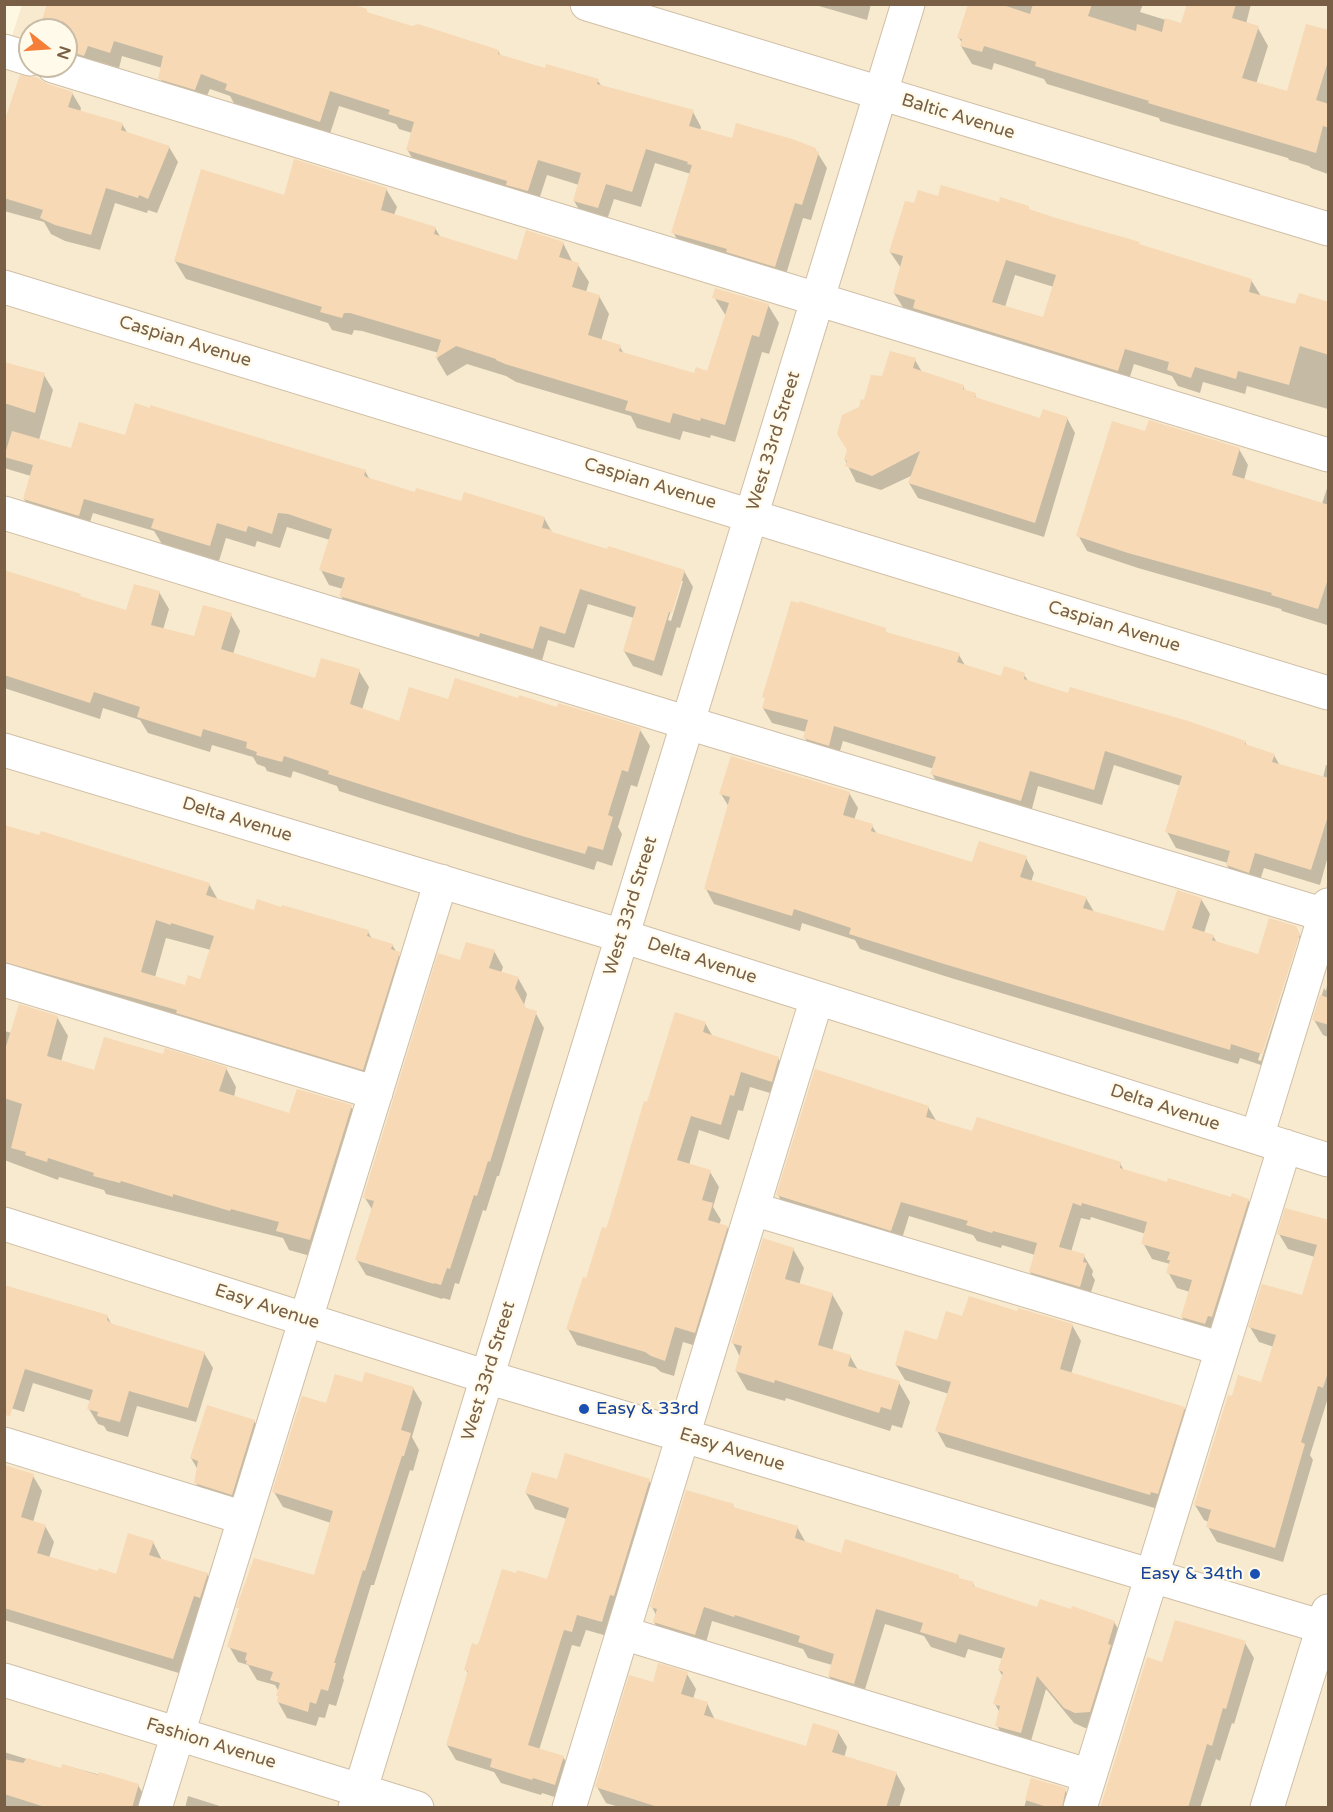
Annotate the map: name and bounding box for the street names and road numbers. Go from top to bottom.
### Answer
street label: Baltic Avenue [899,90,1017,144]
street label: Caspian Avenue [116,312,254,372]
street label: West 33rd Street [743,369,805,513]
street label: Caspian Avenue [581,454,719,514]
street label: Caspian Avenue [1045,597,1183,657]
street label: Delta Avenue [179,793,295,847]
street label: West 33rd Street [600,834,662,978]
street label: Delta Avenue [644,933,760,989]
street label: Delta Avenue [1107,1080,1223,1136]
street label: Easy Avenue [212,1280,322,1334]
street label: West 33rd Street [458,1299,520,1443]
street label: Easy Avenue [677,1424,787,1476]
street label: Fashion Avenue [143,1714,279,1774]

